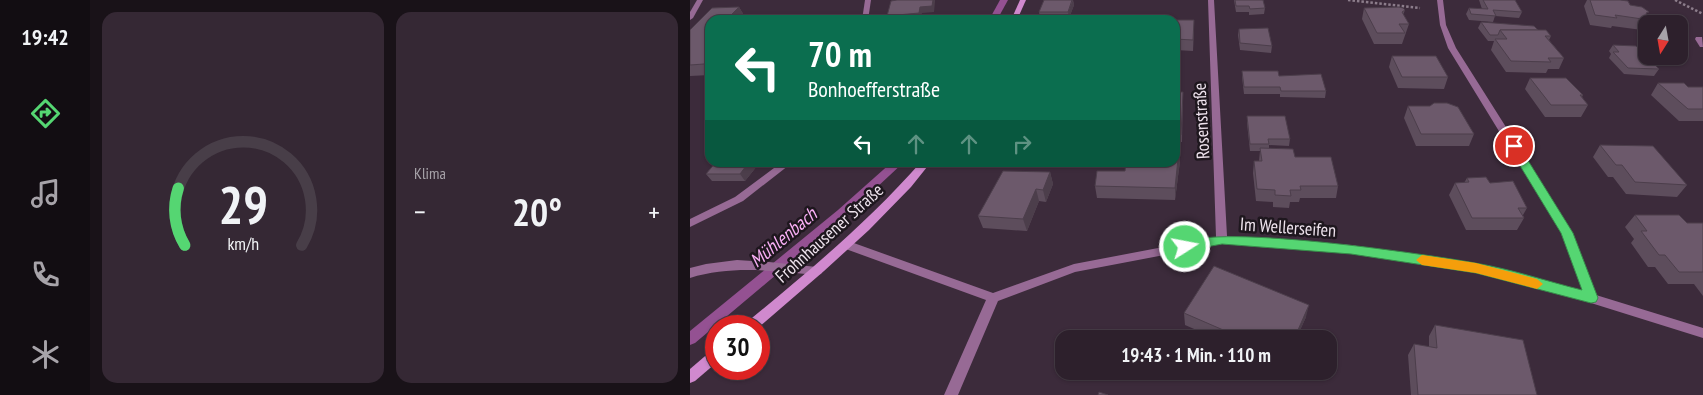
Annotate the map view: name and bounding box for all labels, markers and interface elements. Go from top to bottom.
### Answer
north arrow [1638,15,1688,65]
map controls [1638,15,1688,65]
text: 19:42 [21,23,69,51]
text: 70 m [808,31,872,77]
icon: left [725,35,790,100]
text: Bonhoefferstraße [808,75,940,103]
street label: Rosenstraße [1188,82,1214,160]
icon: directions [28,96,63,131]
pin [1493,125,1535,167]
icon: left [849,130,877,158]
icon: ahead [902,130,930,158]
icon: ahead [955,130,983,158]
icon: right [1008,130,1036,158]
icon: arrive [1500,132,1528,160]
text: Klima [414,163,446,183]
text: 29 [218,171,268,238]
icon: music [28,176,63,211]
street label: Frohnhausener Straße [770,178,888,288]
text: 20° [512,187,562,236]
text: − [414,193,426,230]
text: + [648,193,660,230]
water label: Mühlenbach [745,201,823,272]
street label: Im Wellerseifen [1239,212,1337,242]
position arrow [1158,220,1210,272]
text: km/h [227,232,259,255]
icon: phone [28,257,63,292]
speed limit sign: 30 [705,315,770,380]
icon: climate [28,337,63,372]
text: 19:43 · 1 Min. · 110 m [1121,343,1271,367]

